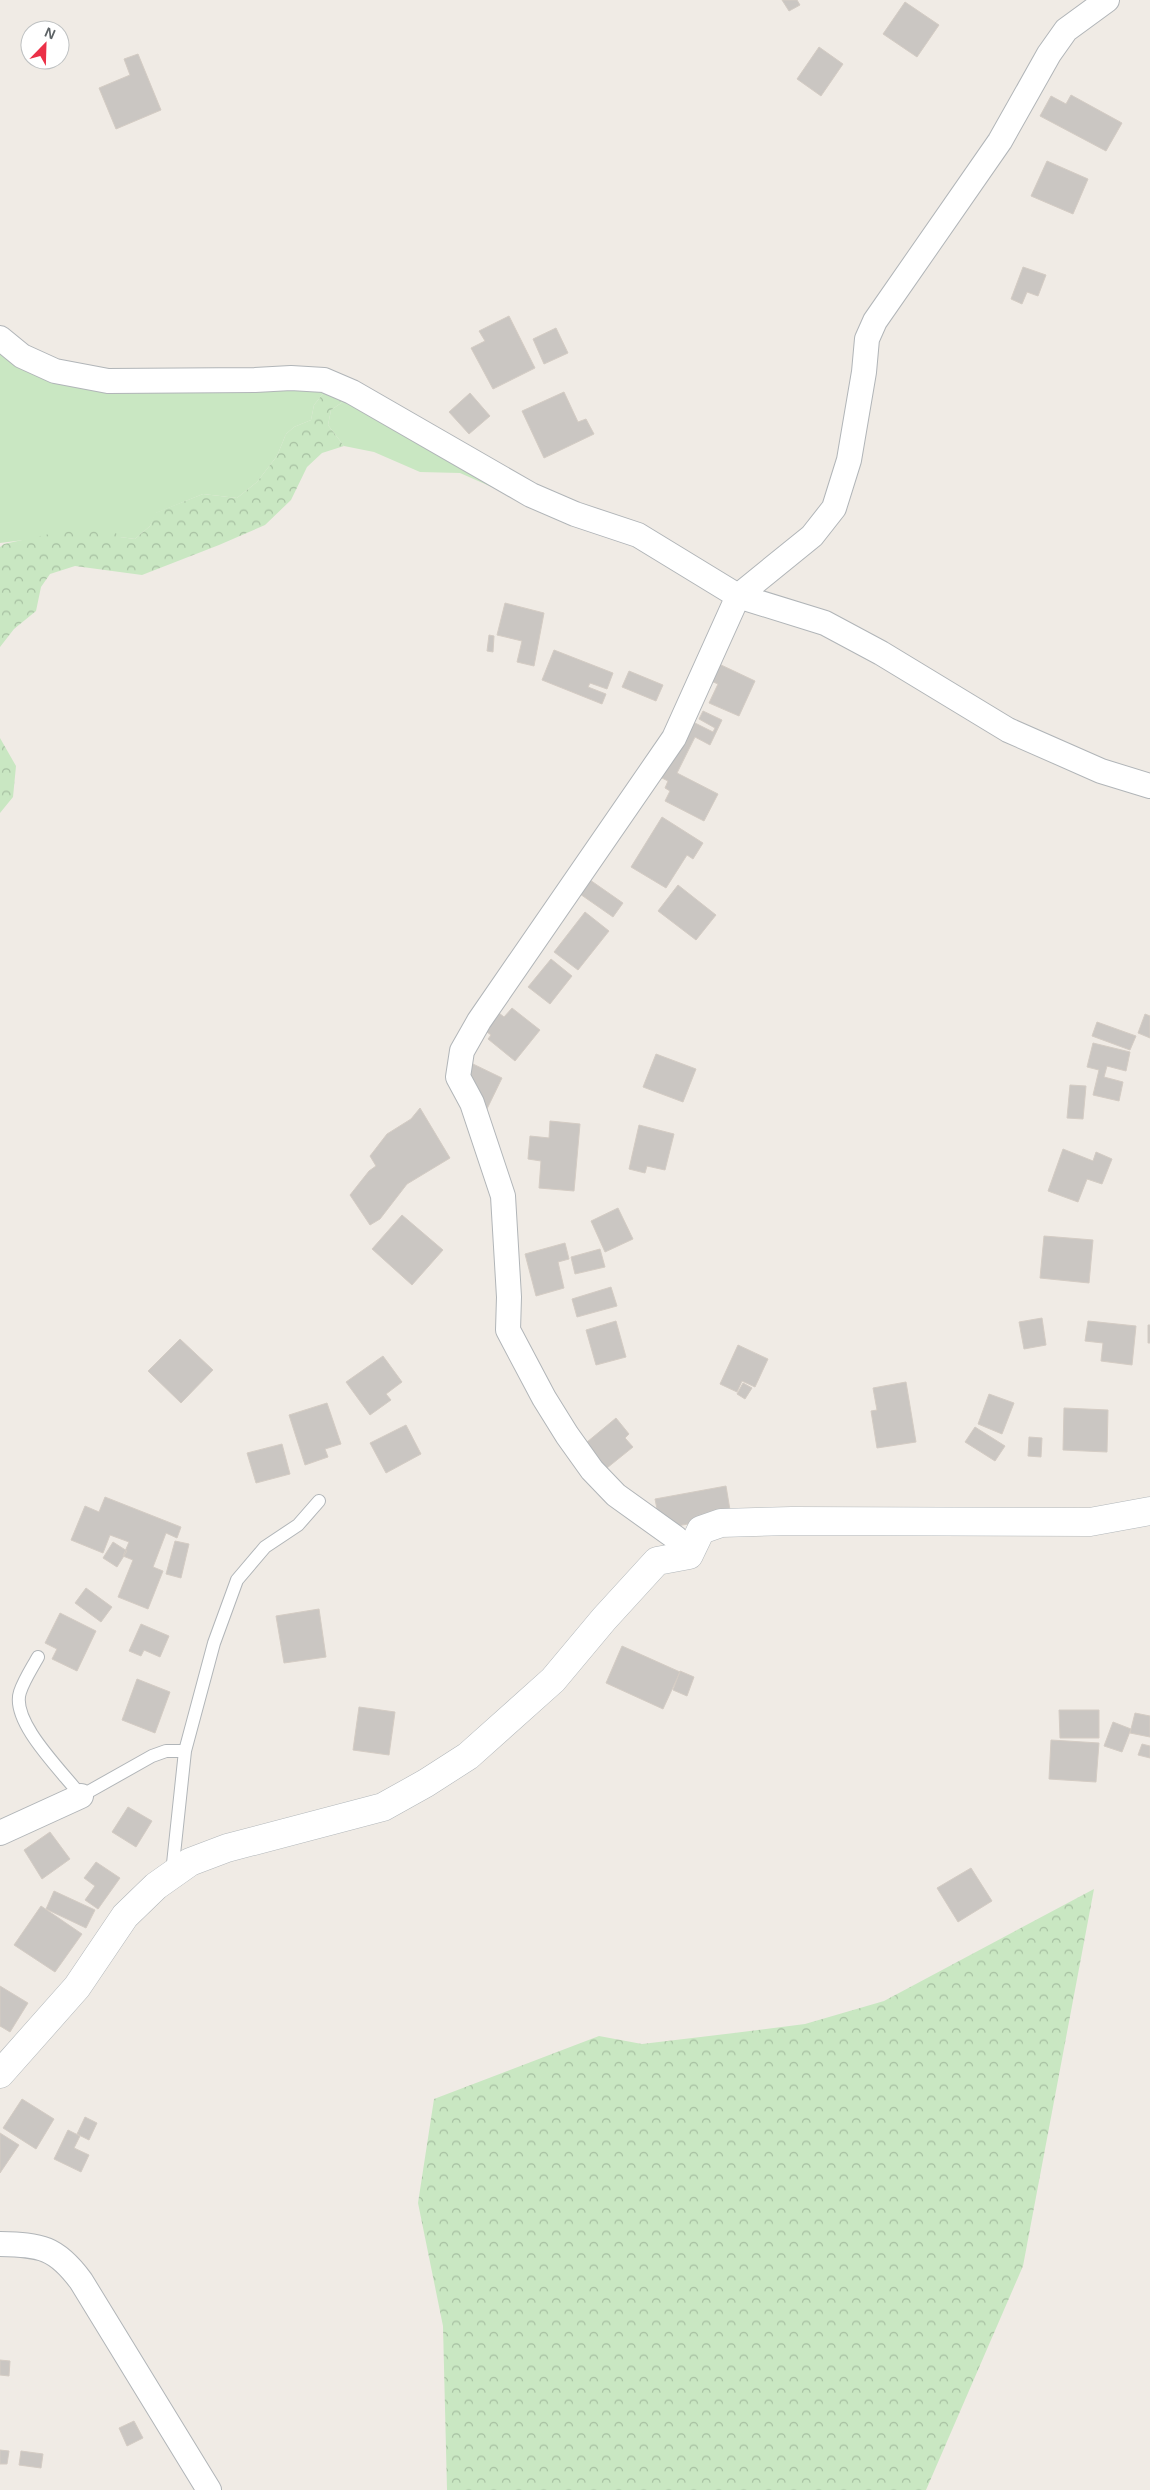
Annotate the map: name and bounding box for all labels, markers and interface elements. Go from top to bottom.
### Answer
north arrow [20,20,70,70]
text: N [42,24,58,42]

